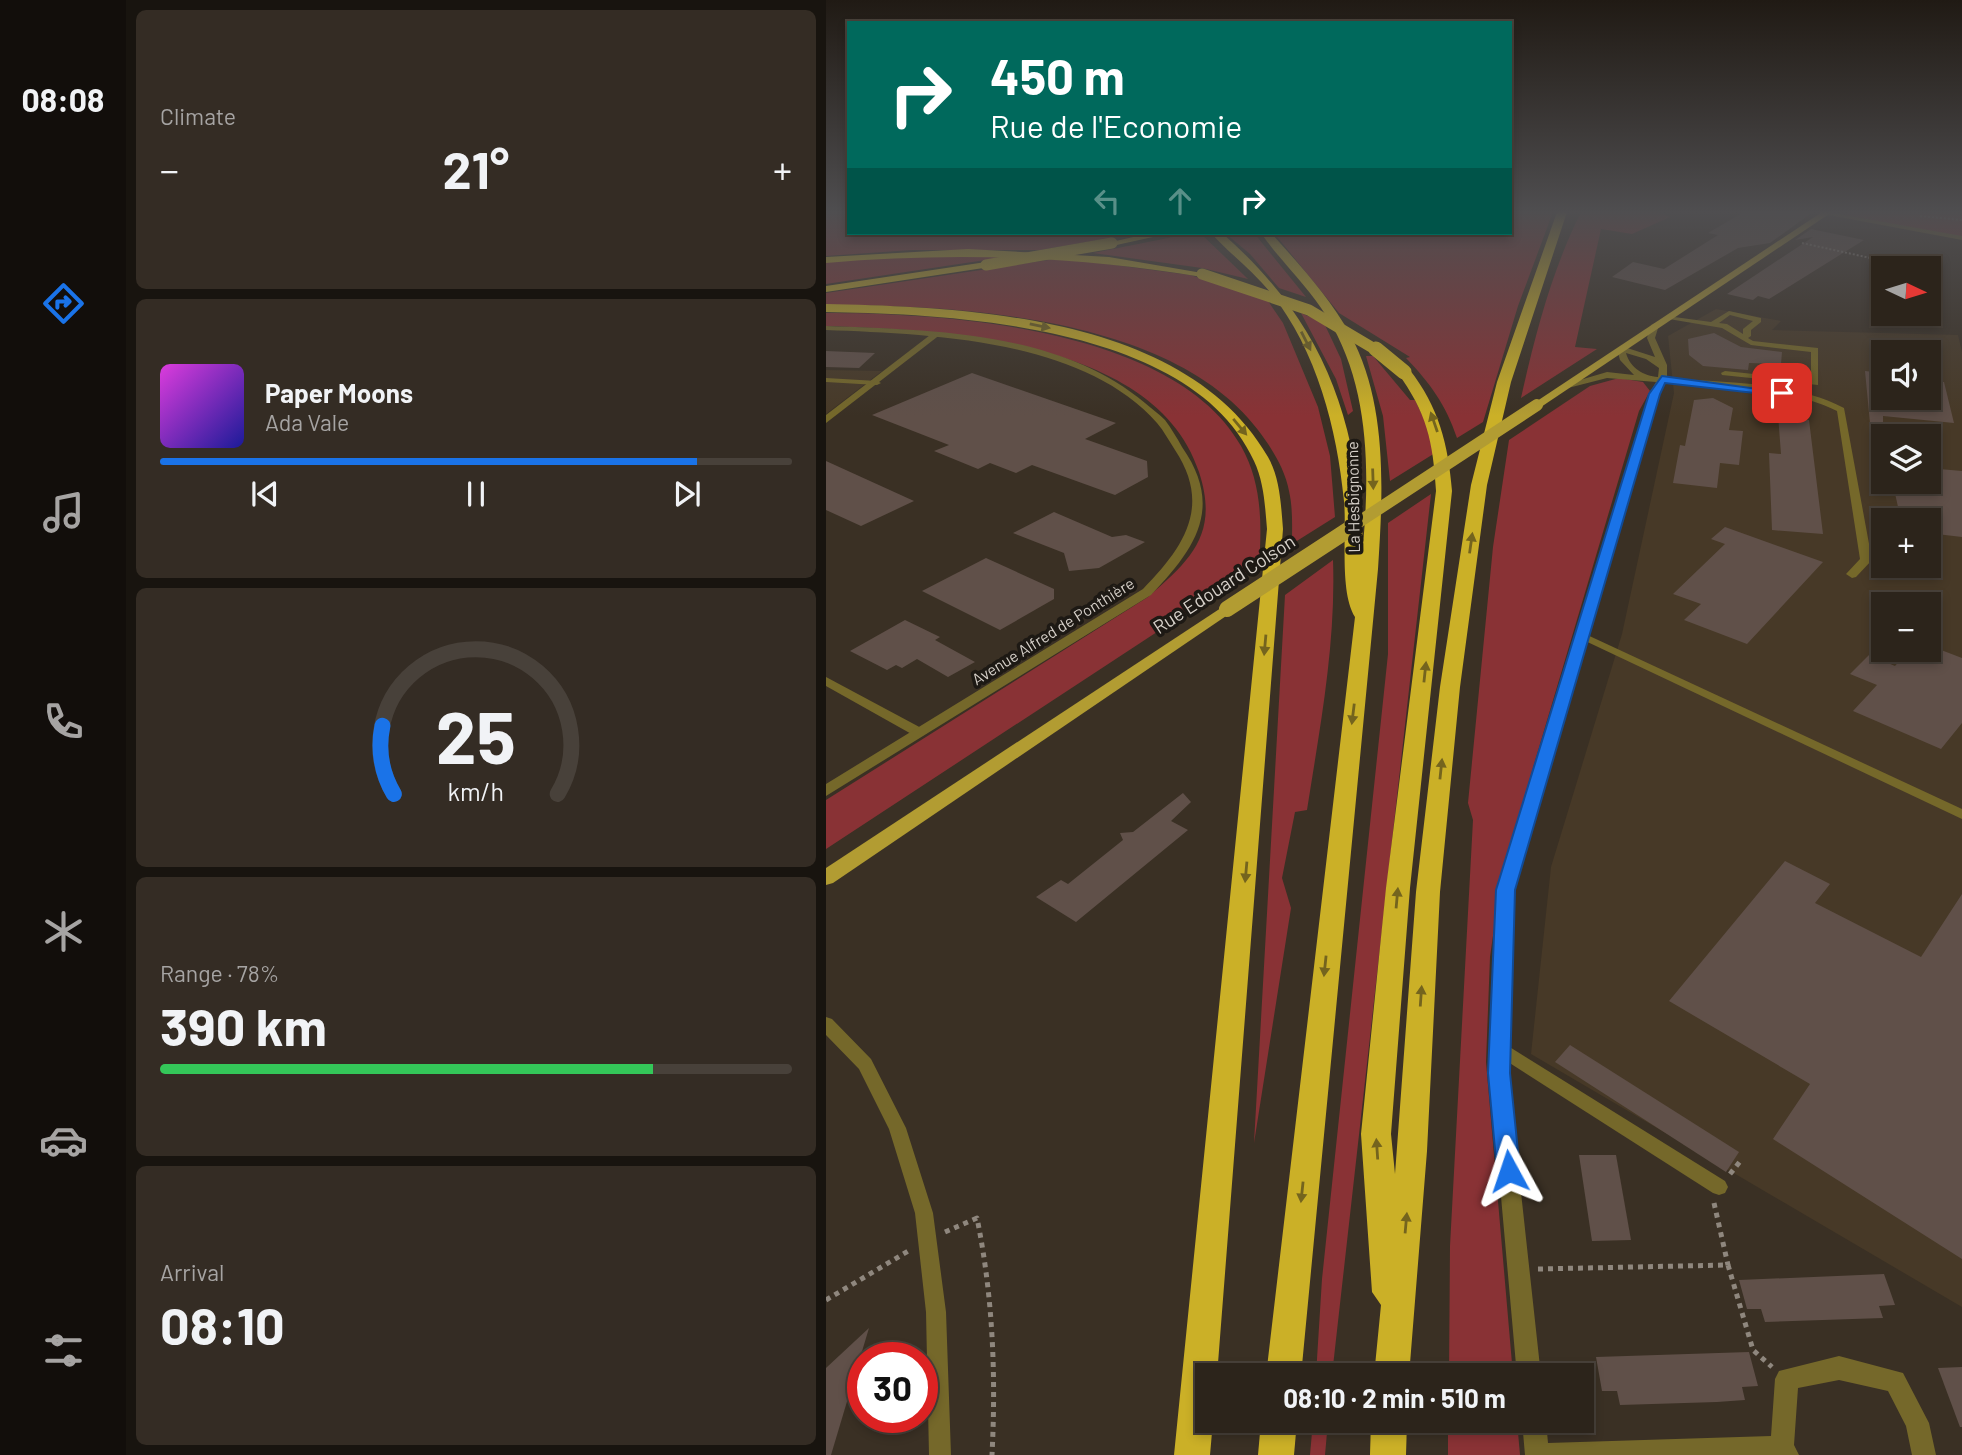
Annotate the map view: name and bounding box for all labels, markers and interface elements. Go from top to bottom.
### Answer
text: 450 m [990,46,1125,105]
icon: right [875,49,966,140]
text: 08:08 [22,80,104,118]
text: Climate [160,102,236,130]
text: Rue de l'Economie [990,106,1242,144]
text: 21° [443,137,509,199]
text: − [160,146,179,192]
text: + [773,146,792,192]
icon: left [1088,182,1126,220]
icon: ahead [1161,182,1199,220]
icon: right [1234,182,1272,220]
north arrow [1871,256,1941,326]
map controls [1871,256,1941,662]
icon: directions [39,279,88,328]
one-way arrow [1029,321,1051,332]
one-way arrow [1300,331,1311,351]
button: sound [1871,340,1941,410]
pin [1752,363,1812,423]
icon: arrive [1763,374,1801,412]
text: Paper Moons [265,377,413,408]
text: Ada Vale [265,408,349,436]
one-way arrow [1429,412,1439,433]
one-way arrow [1232,417,1247,435]
button: layers [1871,424,1941,494]
street label: La Hesbignonne [1342,441,1363,553]
one-way arrow [1367,468,1378,490]
icon: previous [246,475,284,513]
icon: pause [457,475,495,513]
icon: next [668,475,706,513]
icon: music [39,488,88,537]
button: + [1871,508,1941,578]
street label: Rue Edouard Colson [1148,529,1299,638]
one-way arrow [1465,532,1476,554]
street label: Avenue Alfred de Ponthière [968,573,1137,688]
button: − [1871,592,1941,662]
one-way arrow [1259,634,1270,656]
one-way arrow [1419,661,1430,683]
text: 25 [436,691,516,779]
icon: phone [39,697,88,746]
one-way arrow [1348,703,1359,725]
one-way arrow [1436,758,1447,780]
text: km/h [448,775,504,805]
one-way arrow [1240,861,1251,883]
one-way arrow [1392,887,1403,909]
icon: climate [39,907,88,956]
one-way arrow [1319,955,1330,977]
text: Range · 78% [160,959,279,987]
one-way arrow [1416,984,1427,1006]
text: 390 km [160,994,327,1056]
icon: car [39,1116,88,1165]
position arrow [1472,1134,1546,1208]
one-way arrow [1372,1138,1383,1160]
one-way arrow [1296,1181,1307,1203]
one-way arrow [1401,1211,1412,1233]
text: Arrival [160,1258,224,1286]
text: 08:10 [160,1293,285,1355]
icon: filters [39,1326,88,1375]
speed limit sign: 30 [847,1342,938,1433]
text: 08:10 · 2 min · 510 m [1283,1382,1506,1413]

